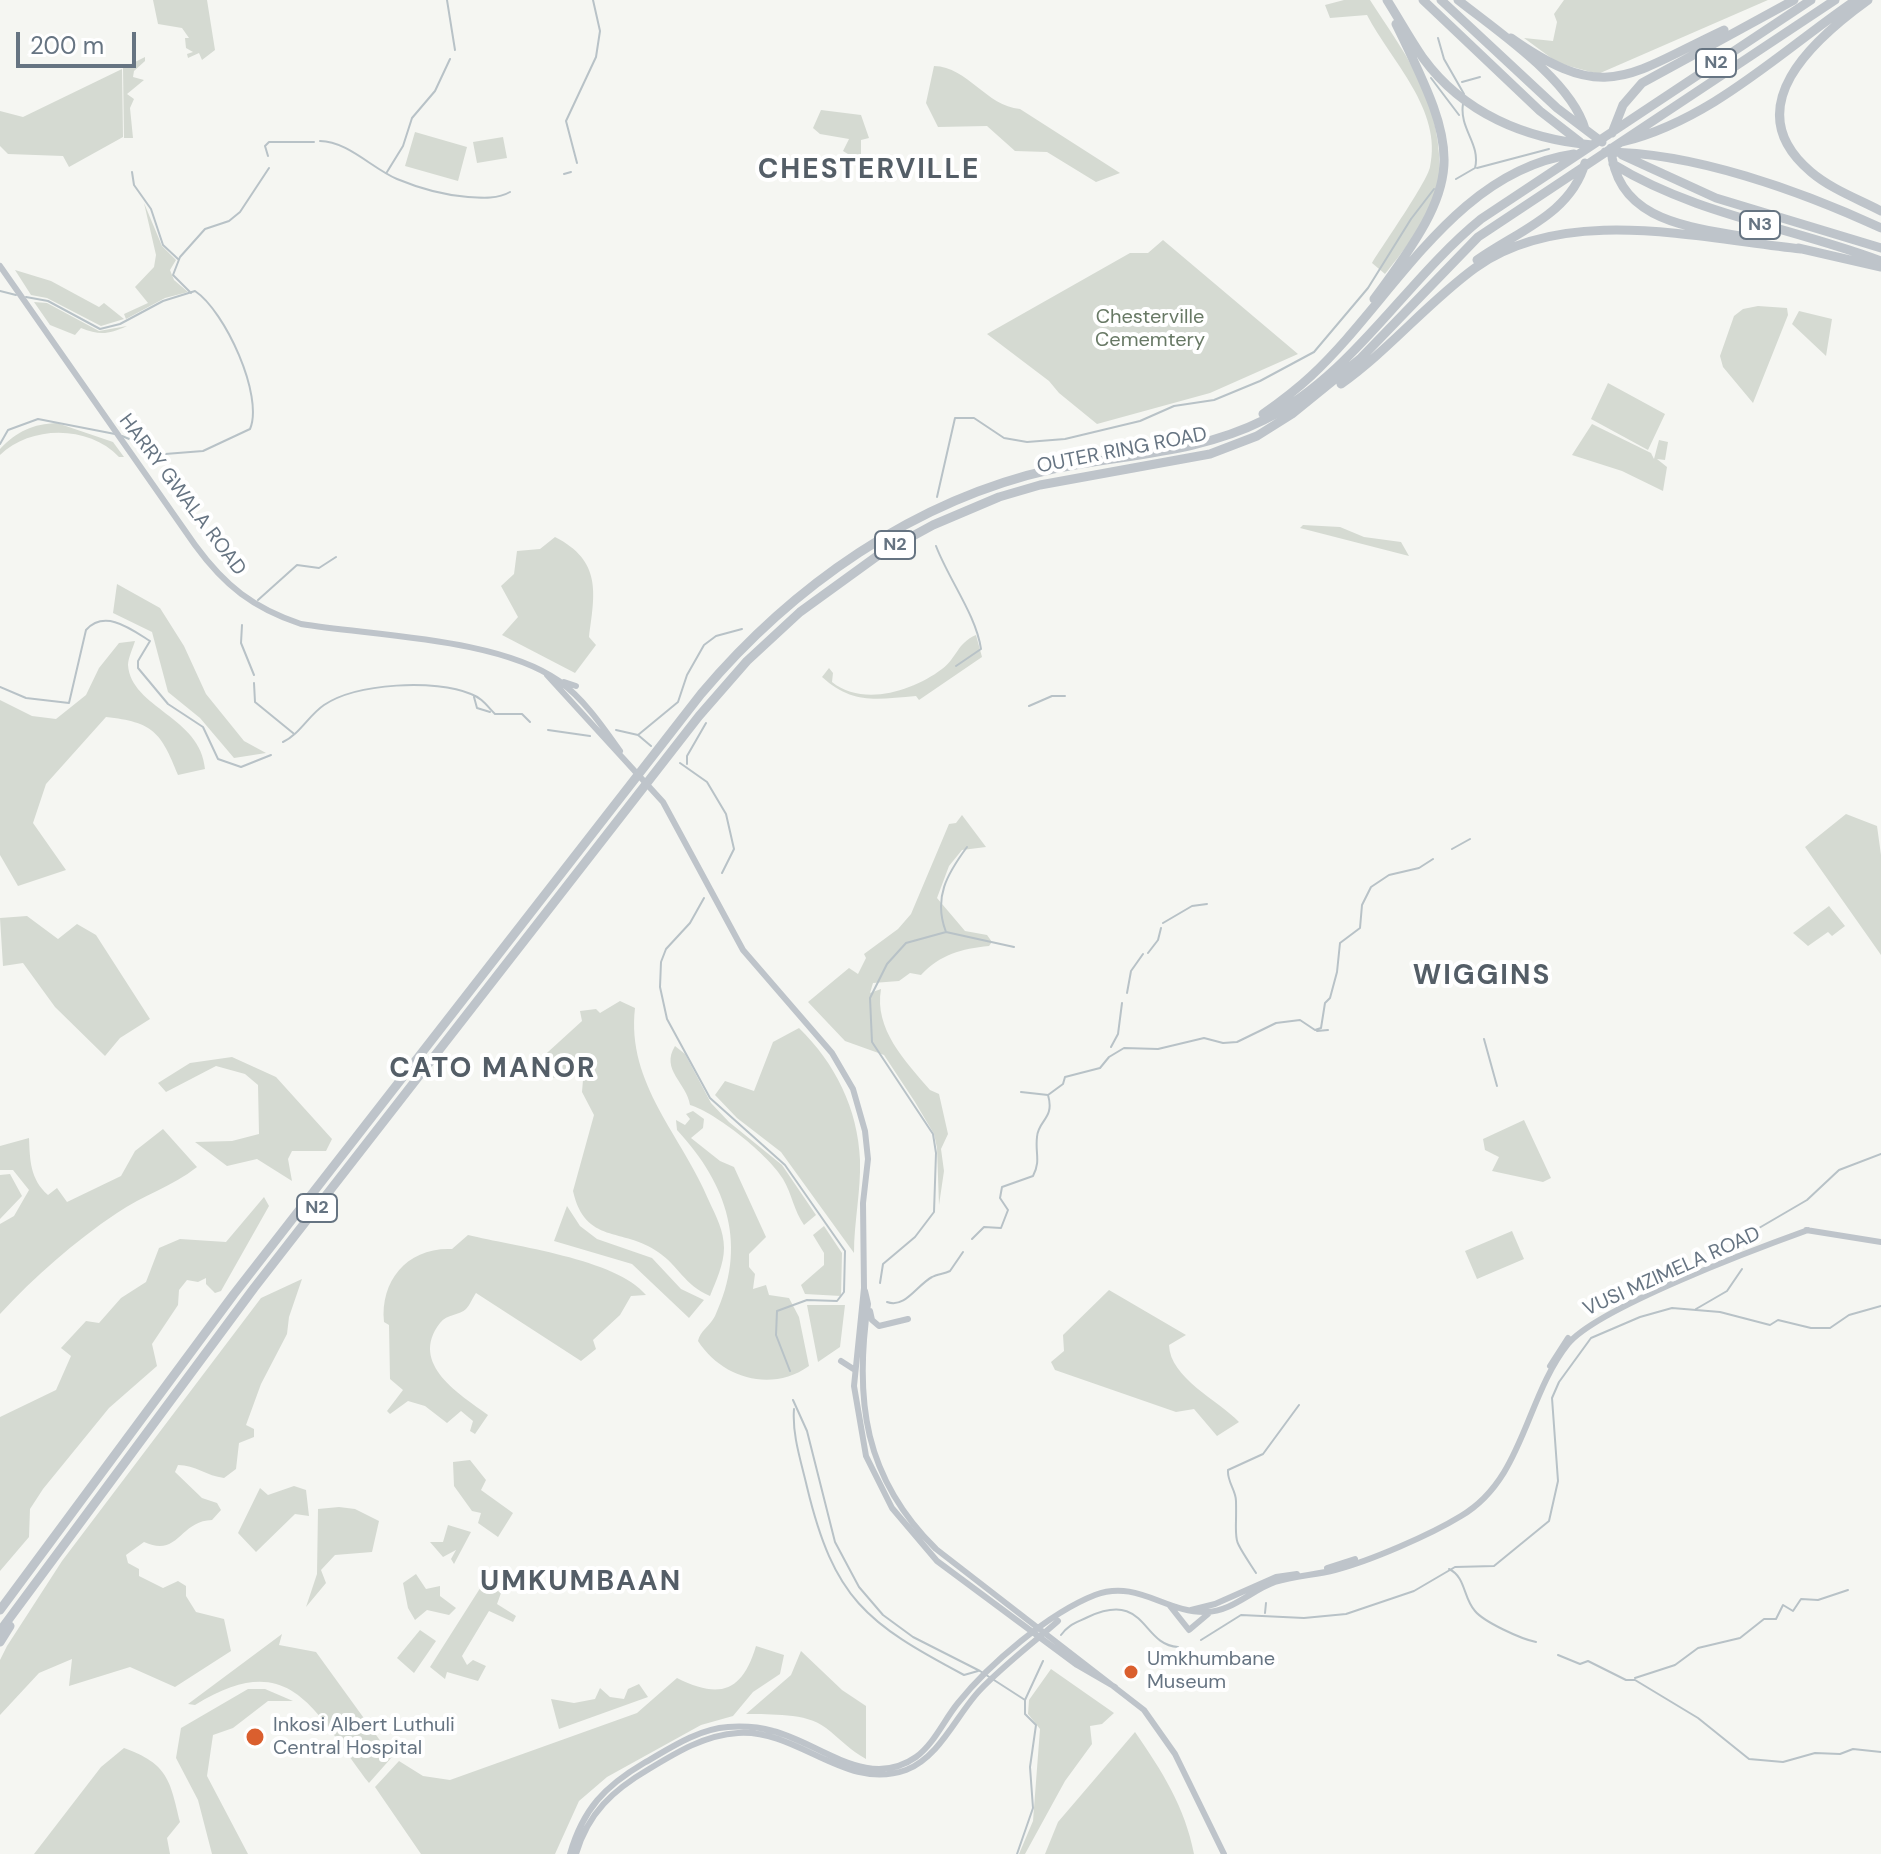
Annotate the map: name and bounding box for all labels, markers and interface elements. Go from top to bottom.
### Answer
scale bar [20,16,140,66]
text: 200 m [30,30,104,61]
road number: N2 [1696,49,1736,77]
district label: CHESTERVILLE [758,154,980,188]
road number: N3 [1740,211,1780,239]
park label: Chesterville Cememtery [1095,306,1205,353]
street label: HARRY GWALA ROAD [113,410,251,580]
street label: OUTER RING ROAD [1035,423,1209,479]
road number: N2 [875,531,915,559]
district label: WIGGINS [1413,960,1551,994]
district label: CATO MANOR [389,1053,597,1087]
road number: N2 [297,1194,337,1222]
street label: VUSI MZIMELA ROAD [1580,1222,1764,1322]
district label: UMKUMBAAN [480,1566,682,1600]
place label: Umkhumbane Museum [1147,1648,1275,1695]
marker: Umkhumbane Museum [1122,1663,1140,1681]
place label: Inkosi Albert Luthuli Central Hospital [273,1714,455,1761]
marker: Inkosi Albert Luthuli Central Hospital [244,1726,266,1748]

